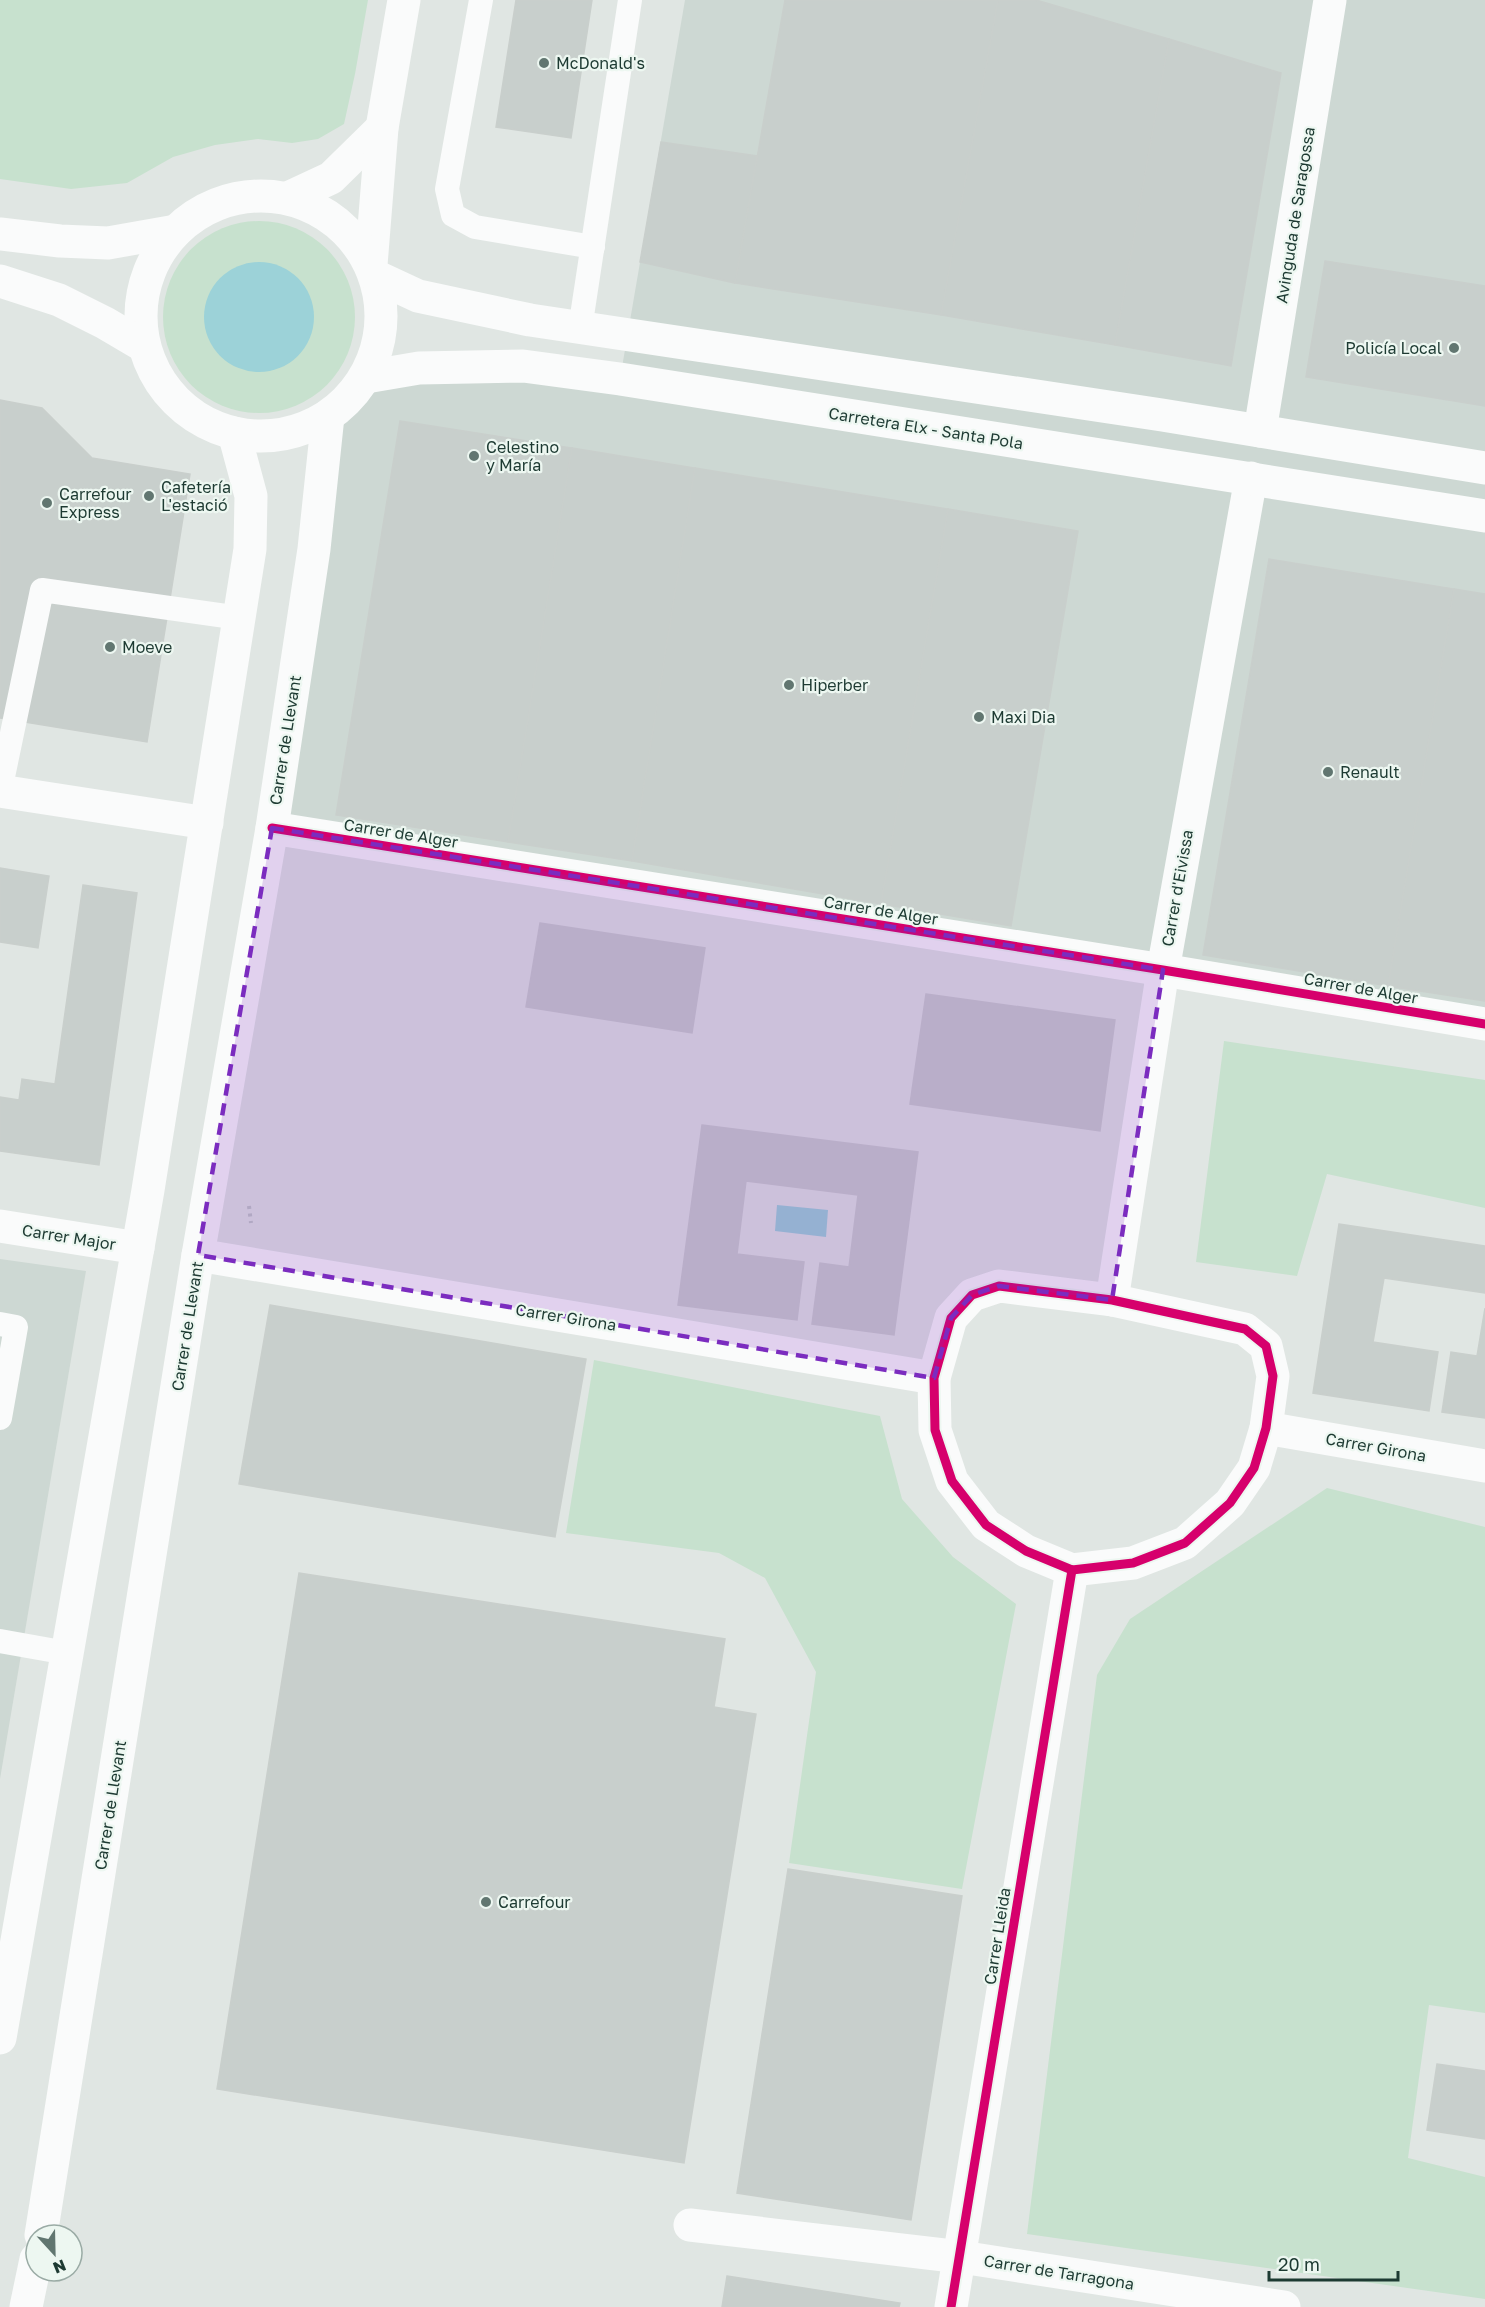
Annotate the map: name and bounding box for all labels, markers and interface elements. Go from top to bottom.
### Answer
place label: McDonald's [556,53,645,73]
marker: McDonald's [537,56,551,70]
street label: Avinguda de Saragossa [1271,125,1319,305]
place label: Policía Local [1345,338,1442,358]
marker: Policía Local [1447,341,1461,355]
street label: Carretera Elx - Santa Pola [827,403,1025,453]
place label: Celestino y María [486,437,559,475]
marker: Celestino y María [467,449,481,463]
place label: Cafetería L'estació [161,477,231,515]
place label: Carrefour Express [59,484,132,522]
marker: Cafetería L'estació [142,489,156,503]
marker: Carrefour Express [40,496,54,510]
place label: Moeve [122,637,172,657]
marker: Moeve [103,640,117,654]
street label: Carrer de Llevant [265,674,305,806]
place label: Hiperber [801,675,868,695]
marker: Hiperber [782,678,796,692]
place label: Maxi Dia [991,707,1055,727]
marker: Maxi Dia [972,710,986,724]
place label: Renault [1340,762,1400,782]
marker: Renault [1321,765,1335,779]
street label: Carrer de Alger [342,814,460,852]
street label: Carrer d'Eivissa [1157,828,1197,948]
street label: Carrer de Alger [822,891,940,929]
street label: Carrer de Alger [1302,968,1420,1008]
street label: Carrer Major [21,1220,117,1254]
street label: Carrer de Llevant [167,1260,207,1392]
street label: Carrer Girona [514,1299,618,1335]
street label: Carrer Girona [1324,1428,1428,1466]
street label: Carrer de Llevant [90,1739,130,1871]
street label: Carrer Lleida [979,1886,1015,1986]
place label: Carrefour [498,1892,571,1912]
marker: Carrefour [479,1895,493,1909]
north arrow [24,2223,84,2283]
scale bar [1269,2244,1398,2282]
street label: Carrer de Tarragona [982,2250,1136,2294]
text: 20 m [1278,2253,1320,2275]
text: N [50,2255,69,2278]

